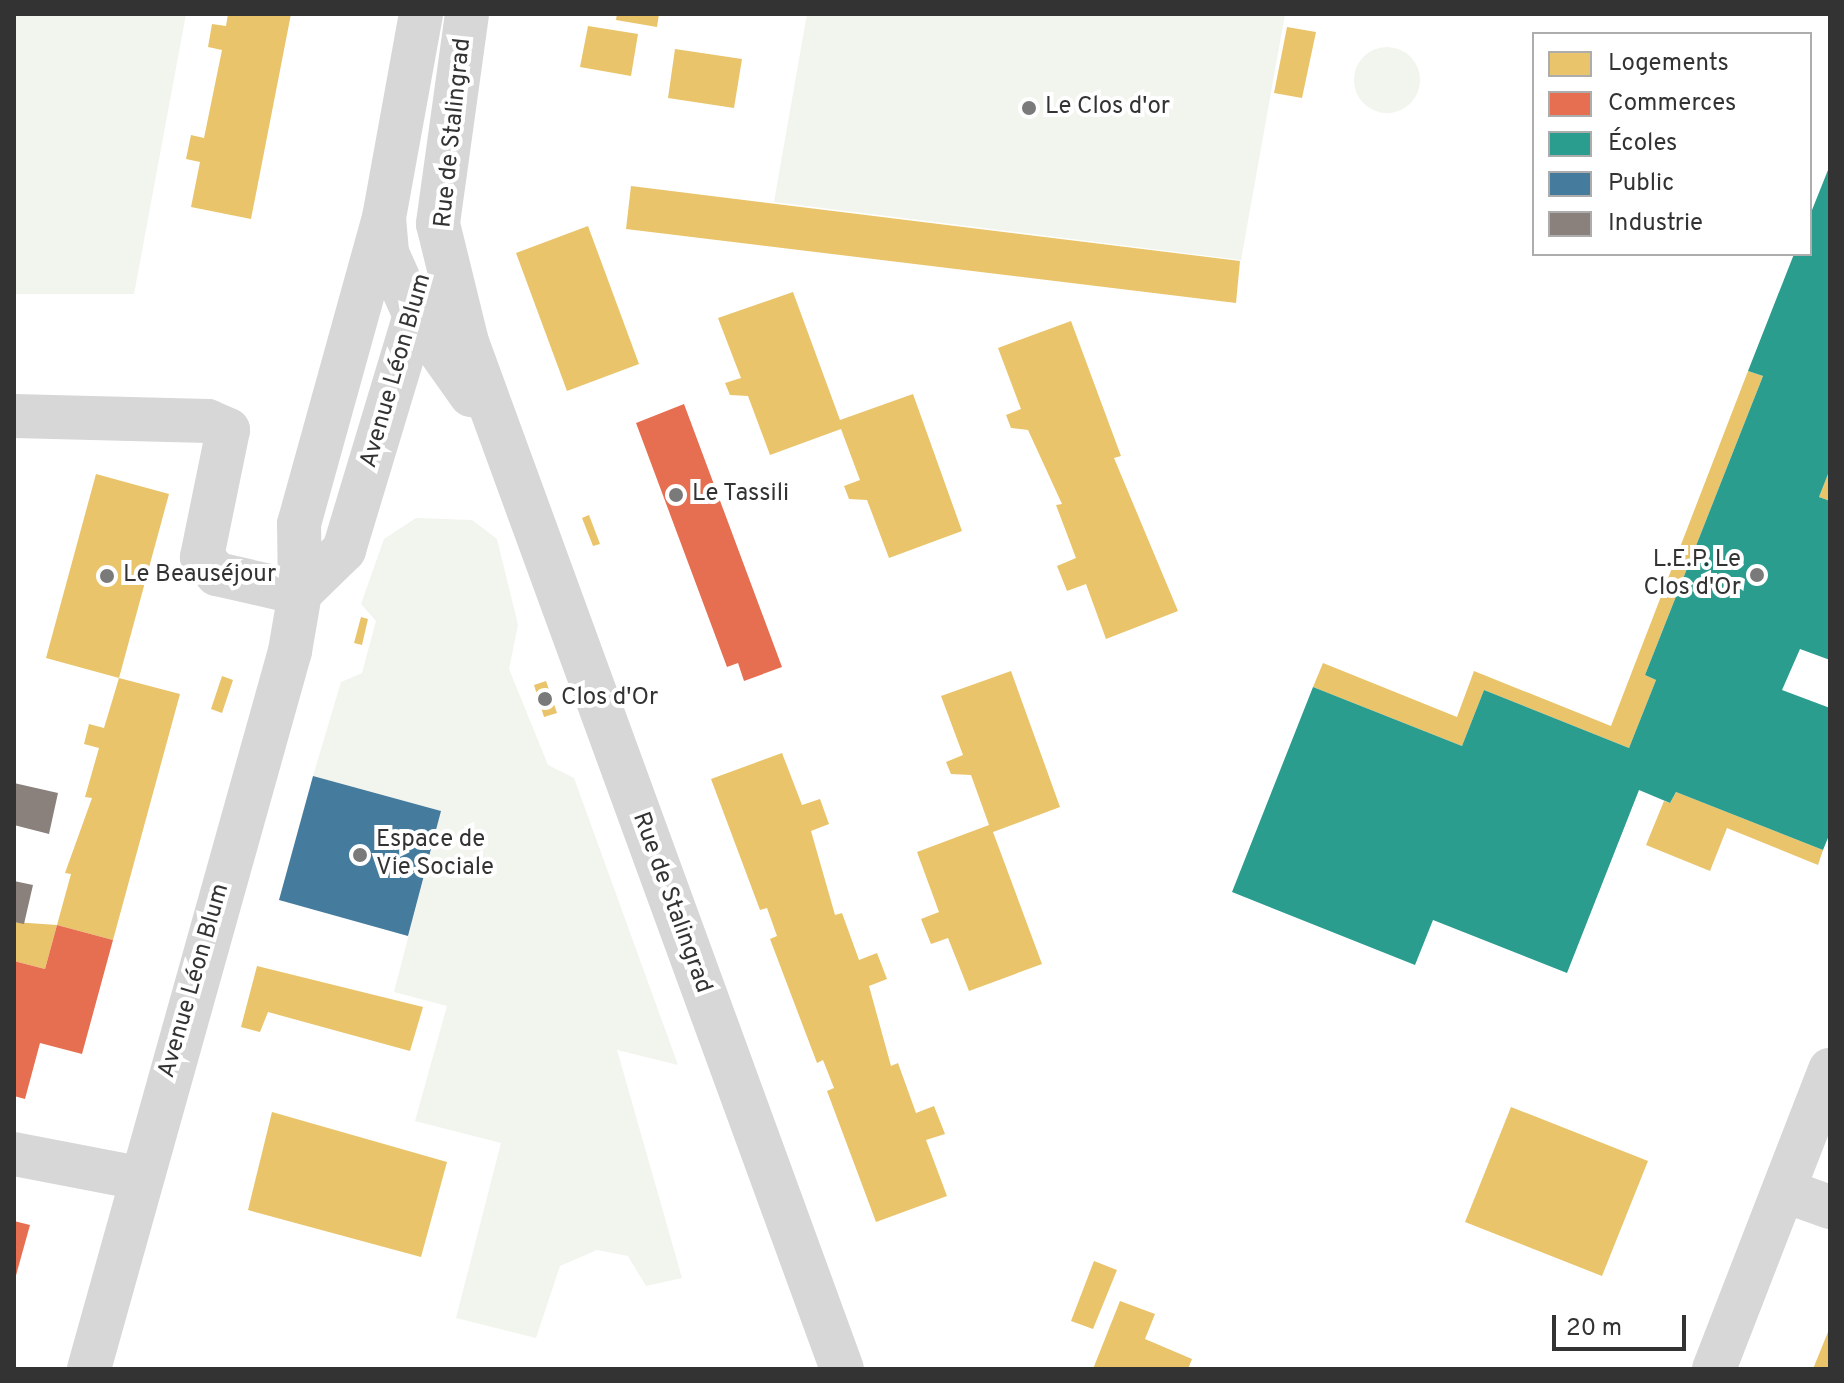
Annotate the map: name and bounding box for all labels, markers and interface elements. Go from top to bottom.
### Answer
legend [1532,32,1812,256]
street label: Rue de Stalingrad [430,37,478,229]
text: Logements [1608,49,1729,79]
text: Commerces [1608,89,1736,119]
place label: Le Clos d'or [1045,94,1170,122]
marker: Le Clos d'or [1020,99,1038,117]
text: Écoles [1608,129,1677,159]
text: Public [1608,169,1674,199]
text: Industrie [1608,209,1703,239]
street label: Avenue Léon Blum [356,271,438,471]
place label: Le Tassili [692,481,790,509]
marker: Le Tassili [667,486,685,504]
place label: L.E.P. Le Clos d'Or [1644,547,1741,603]
place label: Le Beauséjour [123,562,276,590]
marker: L.E.P. Le Clos d'Or [1748,566,1766,584]
marker: Le Beauséjour [98,567,116,585]
place label: Clos d'Or [561,685,658,713]
marker: Clos d'Or [536,690,554,708]
street label: Rue de Stalingrad [625,809,717,997]
place label: Espace de Vie Sociale [376,827,494,883]
marker: Espace de Vie Sociale [351,846,369,864]
street label: Avenue Léon Blum [154,881,236,1081]
scale bar [1556,1299,1690,1349]
text: 20 m [1566,1314,1622,1344]

